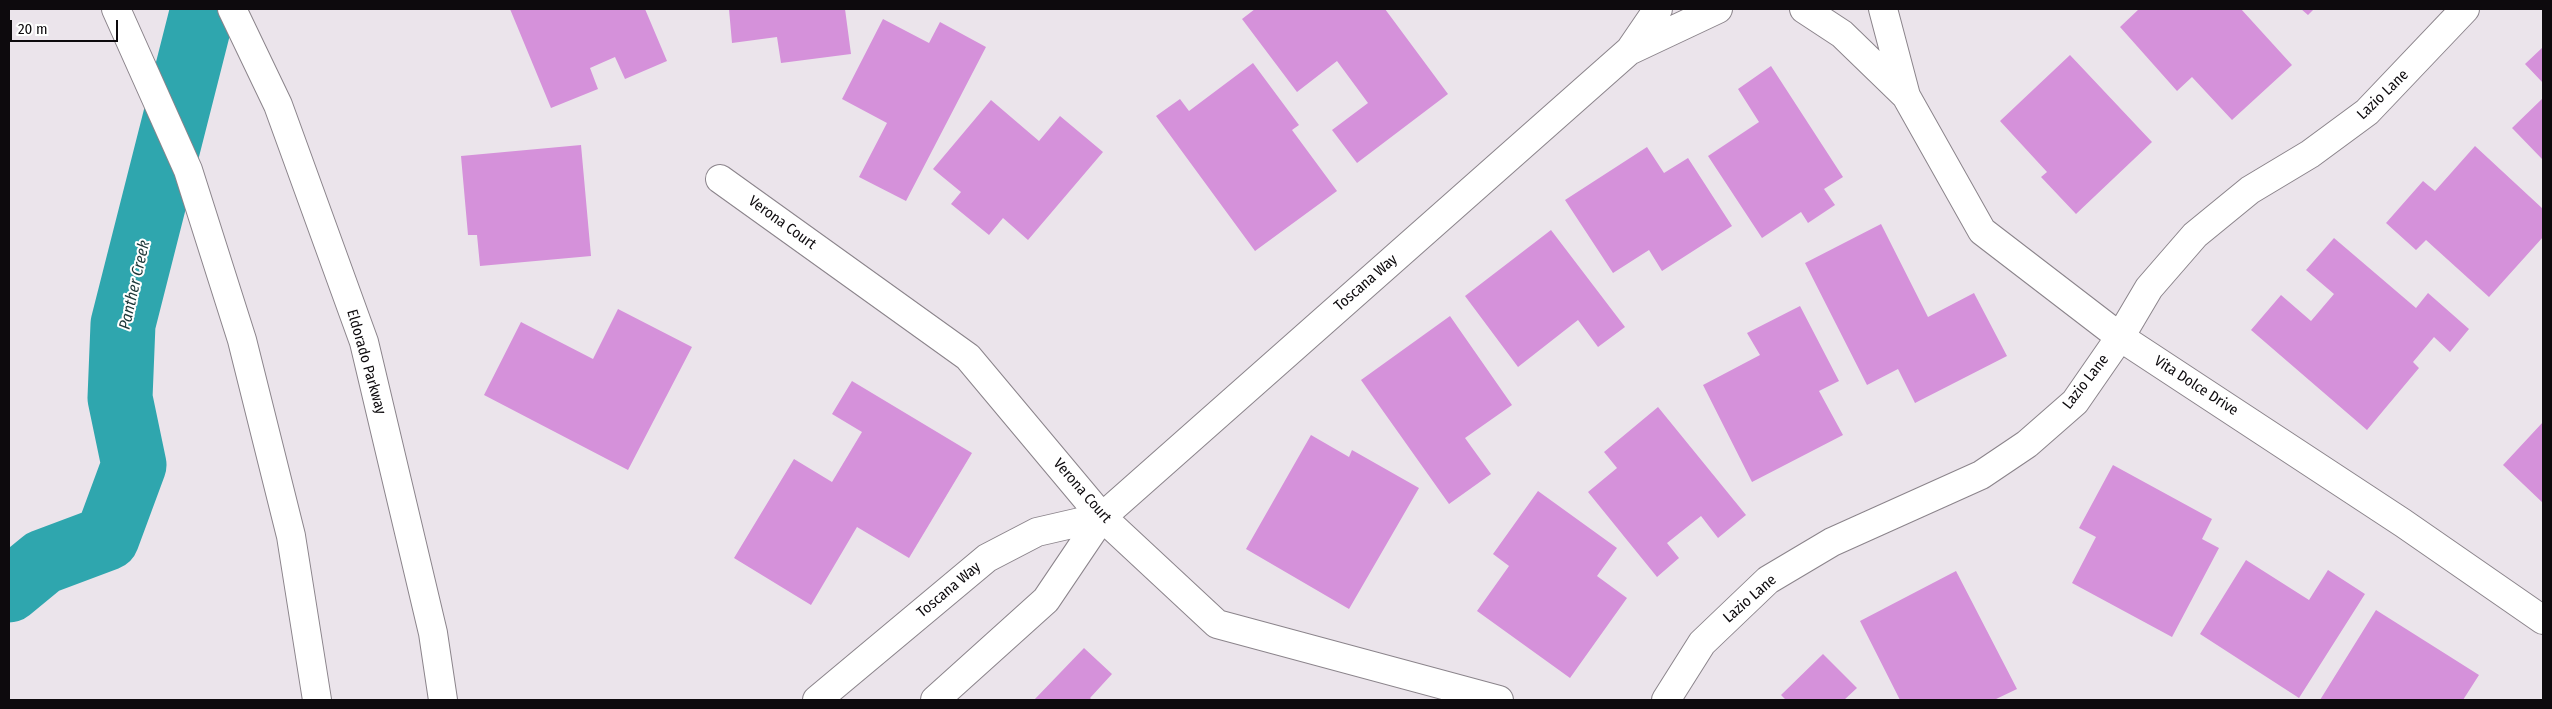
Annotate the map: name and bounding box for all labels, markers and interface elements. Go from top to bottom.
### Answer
scale bar [12,10,120,42]
text: 20 m [18,20,48,38]
street label: Lazio Lane [2354,66,2412,124]
street label: Verona Court [745,192,819,254]
water label: Panther Creek [115,239,155,331]
street label: Toscana Way [1331,251,1401,315]
street label: Eldorado Parkway [342,307,390,417]
street label: Lazio Lane [2059,351,2113,413]
street label: Vita Dolce Drive [2151,352,2241,420]
street label: Verona Court [1049,455,1115,527]
street label: Toscana Way [914,558,984,622]
street label: Lazio Lane [1720,571,1780,627]

